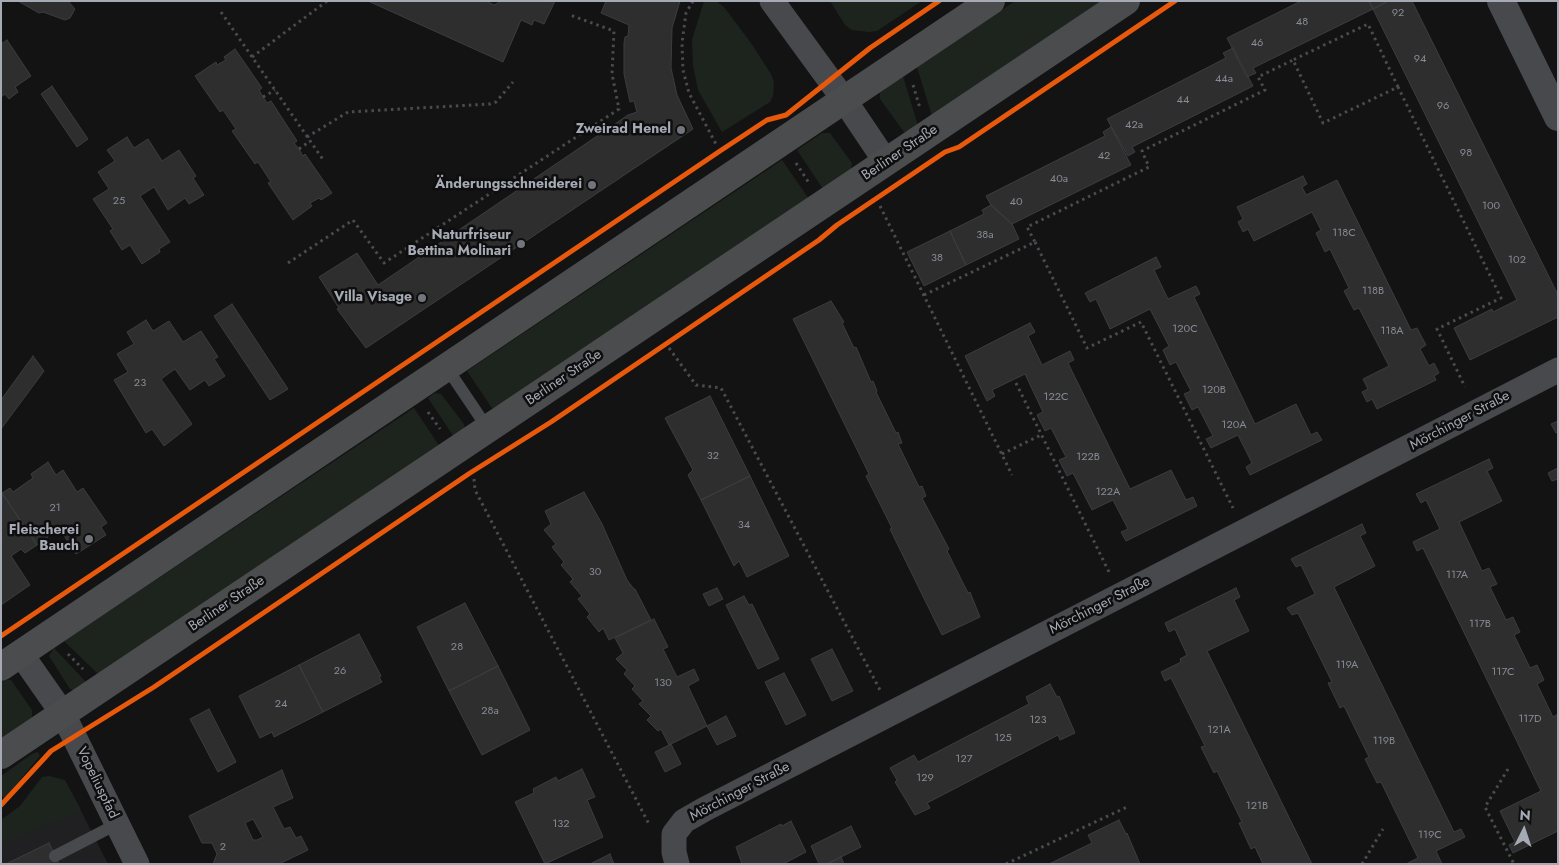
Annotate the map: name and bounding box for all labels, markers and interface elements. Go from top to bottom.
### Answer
house number: 92 [1392,6,1404,20]
house number: 48 [1296,15,1308,29]
house number: 46 [1251,36,1263,50]
house number: 94 [1414,52,1426,66]
house number: 44a [1215,72,1233,86]
house number: 44 [1177,93,1189,107]
house number: 96 [1437,99,1449,113]
house number: 42a [1125,118,1143,132]
street label: Berliner Straße [859,121,941,185]
place label: Zweirad Henel [576,122,671,138]
marker: Zweirad Henel [675,124,687,136]
house number: 98 [1460,146,1472,160]
house number: 42 [1098,149,1110,163]
house number: 40a [1050,172,1068,186]
place label: Änderungsschneiderei [435,177,582,193]
marker: Änderungsschneiderei [586,179,598,191]
house number: 25 [113,194,125,208]
house number: 40 [1009,195,1023,209]
house number: 100 [1482,199,1500,213]
house number: 118C [1332,226,1356,240]
place label: Naturfriseur Bettina Molinari [408,228,511,260]
house number: 38a [976,228,994,242]
marker: Naturfriseur Bettina Molinari [515,238,527,250]
house number: 38 [931,251,943,265]
house number: 102 [1508,253,1526,267]
house number: 118B [1362,284,1384,298]
place label: Villa Visage [334,290,412,306]
marker: Villa Visage [416,292,428,304]
house number: 120C [1172,322,1198,336]
house number: 118A [1380,324,1404,338]
street label: Berliner Straße [523,346,605,410]
house number: 23 [134,376,146,390]
house number: 120B [1202,383,1226,397]
street label: Mörchinger Straße [1407,388,1513,454]
house number: 122C [1043,390,1069,404]
house number: 120A [1221,418,1247,432]
house number: 32 [707,449,719,463]
house number: 122B [1076,450,1100,464]
house number: 122A [1096,485,1120,499]
house number: 21 [49,501,61,515]
house number: 34 [738,518,750,532]
place label: Fleischerei Bauch [9,523,79,556]
marker: Fleischerei Bauch [83,533,95,545]
house number: 30 [589,565,601,579]
house number: 117A [1446,568,1468,582]
street label: Berliner Straße [186,572,268,636]
street label: Mörchinger Straße [1047,573,1153,639]
house number: 117B [1469,617,1491,631]
house number: 28 [451,640,463,654]
house number: 119A [1336,658,1358,672]
house number: 26 [334,664,346,678]
house number: 117C [1491,665,1515,679]
house number: 130 [654,676,672,690]
house number: 24 [275,697,287,711]
house number: 28a [481,704,499,718]
house number: 117D [1518,712,1542,726]
house number: 123 [1029,713,1047,727]
house number: 121A [1207,723,1231,737]
house number: 125 [994,731,1012,745]
house number: 119B [1373,734,1395,748]
street label: Vopeliuspfad [72,744,122,822]
house number: 127 [956,752,972,766]
street label: Mörchinger Straße [687,759,793,825]
house number: 129 [916,771,934,785]
house number: 121B [1246,799,1268,813]
north arrow [1499,805,1549,855]
text: N [1519,805,1531,825]
house number: 132 [552,817,570,831]
house number: 119C [1418,828,1442,842]
house number: 2 [220,840,226,854]

